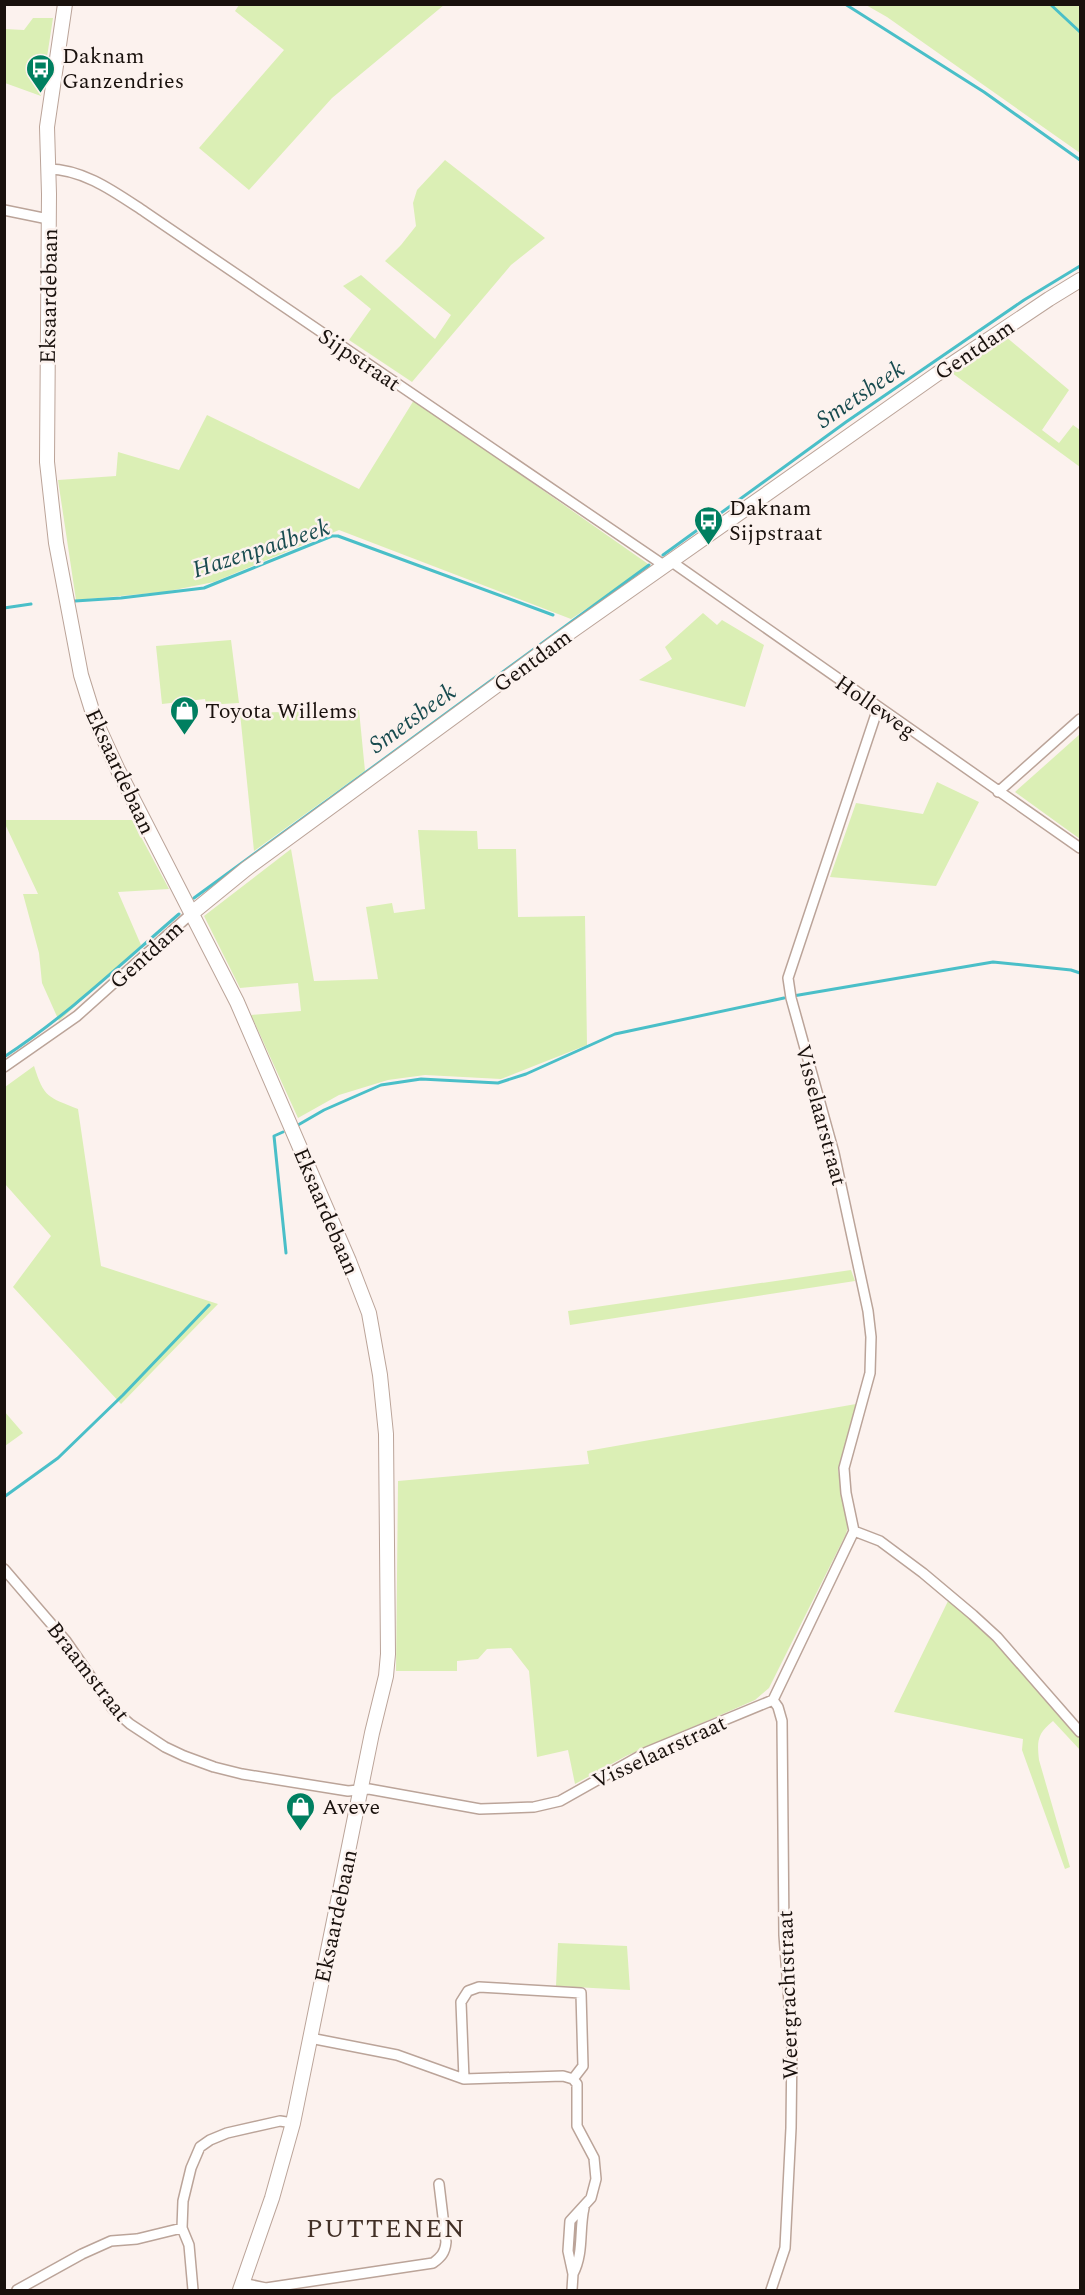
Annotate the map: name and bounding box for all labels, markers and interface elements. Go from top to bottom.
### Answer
place label: Daknam Ganzendries [62,40,184,98]
bus stop icon: Daknam Ganzendries [25,52,57,94]
street label: Eksaardebaan [32,228,67,364]
street label: Gentdam [928,311,1021,389]
street label: Sijpstraat [311,320,407,400]
water label: Smetsbeek [809,352,912,438]
place label: Daknam Sijpstraat [729,492,823,550]
bus stop icon: Daknam Sijpstraat [692,504,724,546]
water label: Hazenpadbeek [188,510,335,588]
street label: Gentdam [487,621,579,701]
street label: Holleweg [828,667,922,747]
water label: Smetsbeek [361,675,464,763]
shop icon: Toyota Willems [168,694,200,736]
place label: Toyota Willems [205,695,357,728]
street label: Eksaardebaan [76,703,163,840]
street label: Gentdam [102,913,192,998]
street label: Visselaarstraat [786,1041,855,1190]
street label: Eksaardebaan [284,1143,367,1280]
street label: Braamstraat [38,1615,138,1729]
street label: Visselaarstraat [587,1707,732,1798]
shop icon: Aveve [285,1790,317,1832]
place label: Aveve [322,1791,380,1824]
street label: Eksaardebaan [306,1847,367,1986]
street label: Weergrachtstraat [769,1910,808,2080]
district label: PUTTENEN [306,2209,466,2249]

